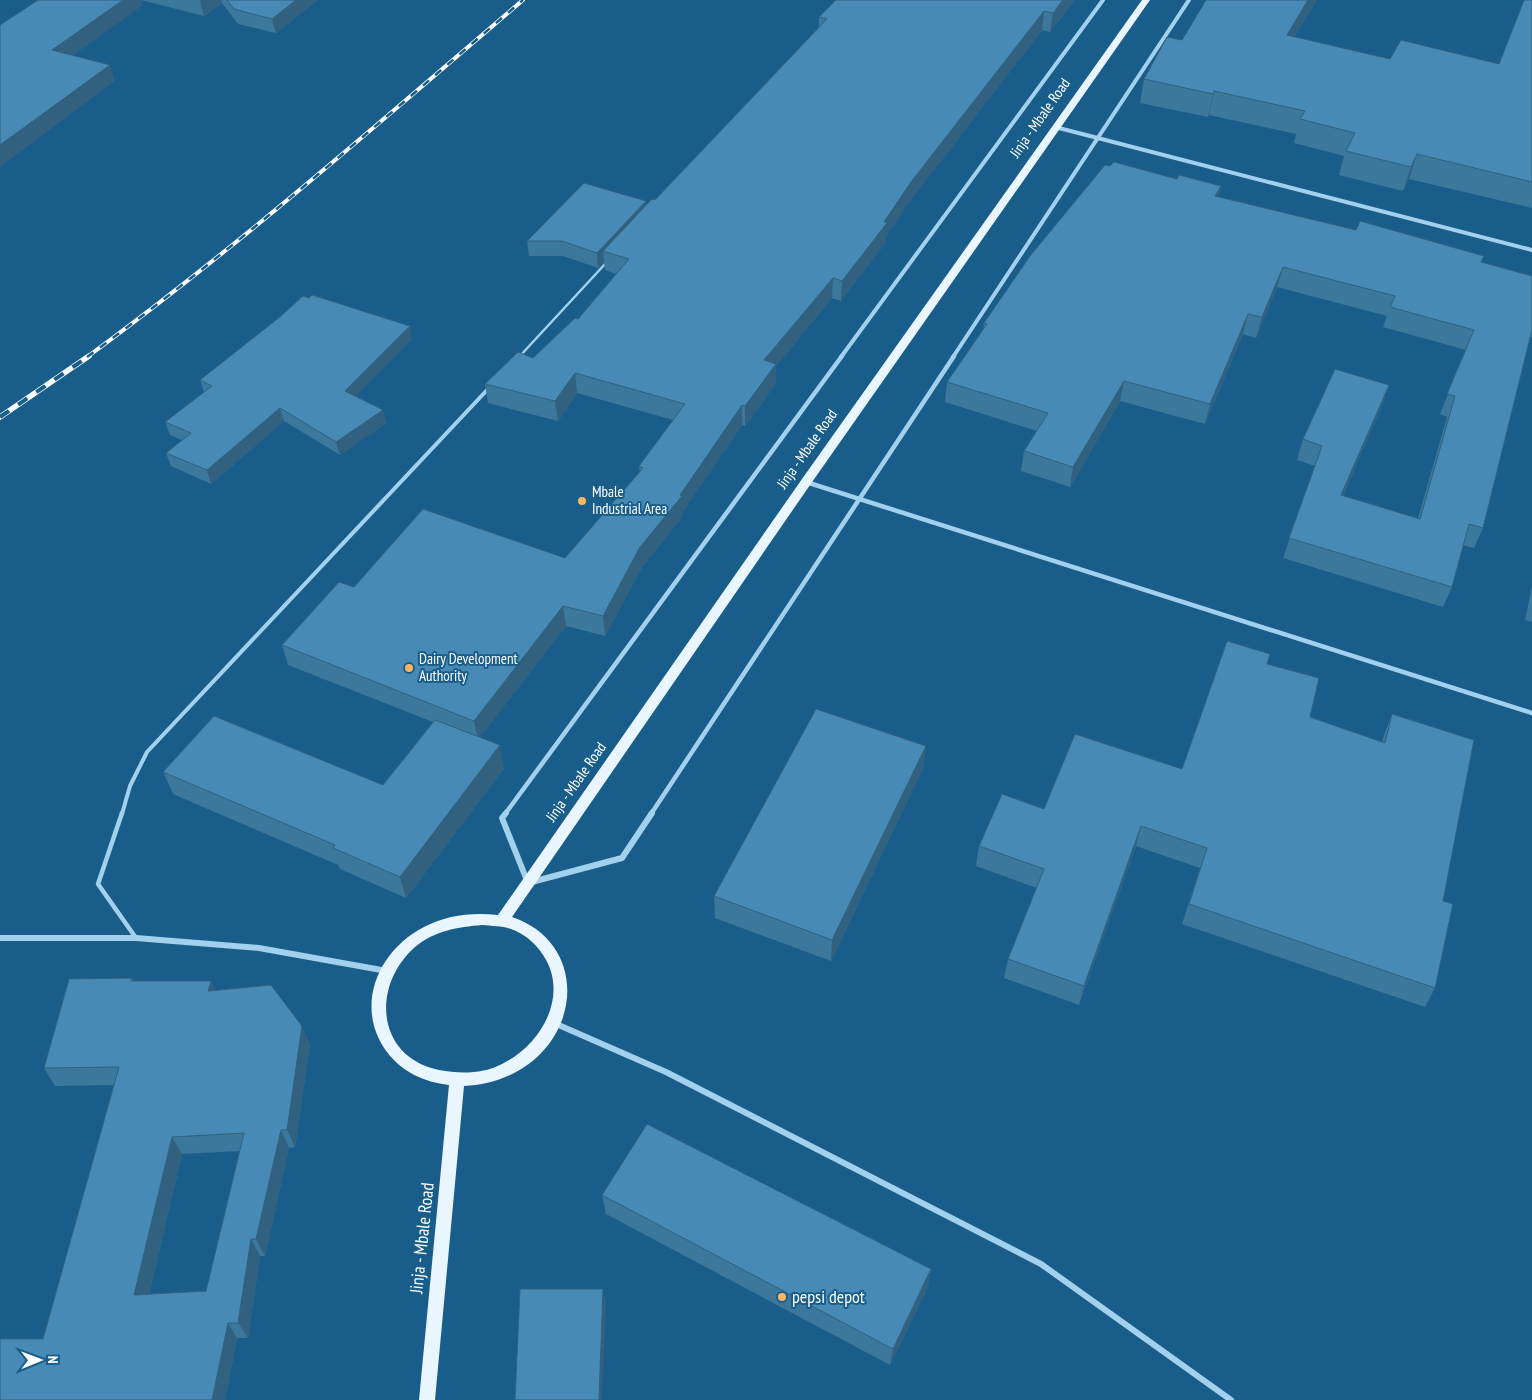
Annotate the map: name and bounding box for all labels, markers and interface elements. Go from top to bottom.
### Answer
street label: Jinja - Mbale Road [1005,74,1074,162]
street label: Jinja - Mbale Road [772,405,841,493]
place label: Mbale Industrial Area [592,482,667,518]
marker: Mbale Industrial Area [576,495,588,507]
place label: Dairy Development Authority [419,649,518,685]
marker: Dairy Development Authority [403,662,415,674]
street label: Jinja - Mbale Road [541,738,610,826]
street label: Jinja - Mbale Road [404,1181,439,1296]
place label: pepsi depot [792,1285,865,1308]
marker: pepsi depot [776,1291,788,1303]
north arrow [15,1335,65,1385]
text: N [44,1356,62,1364]

